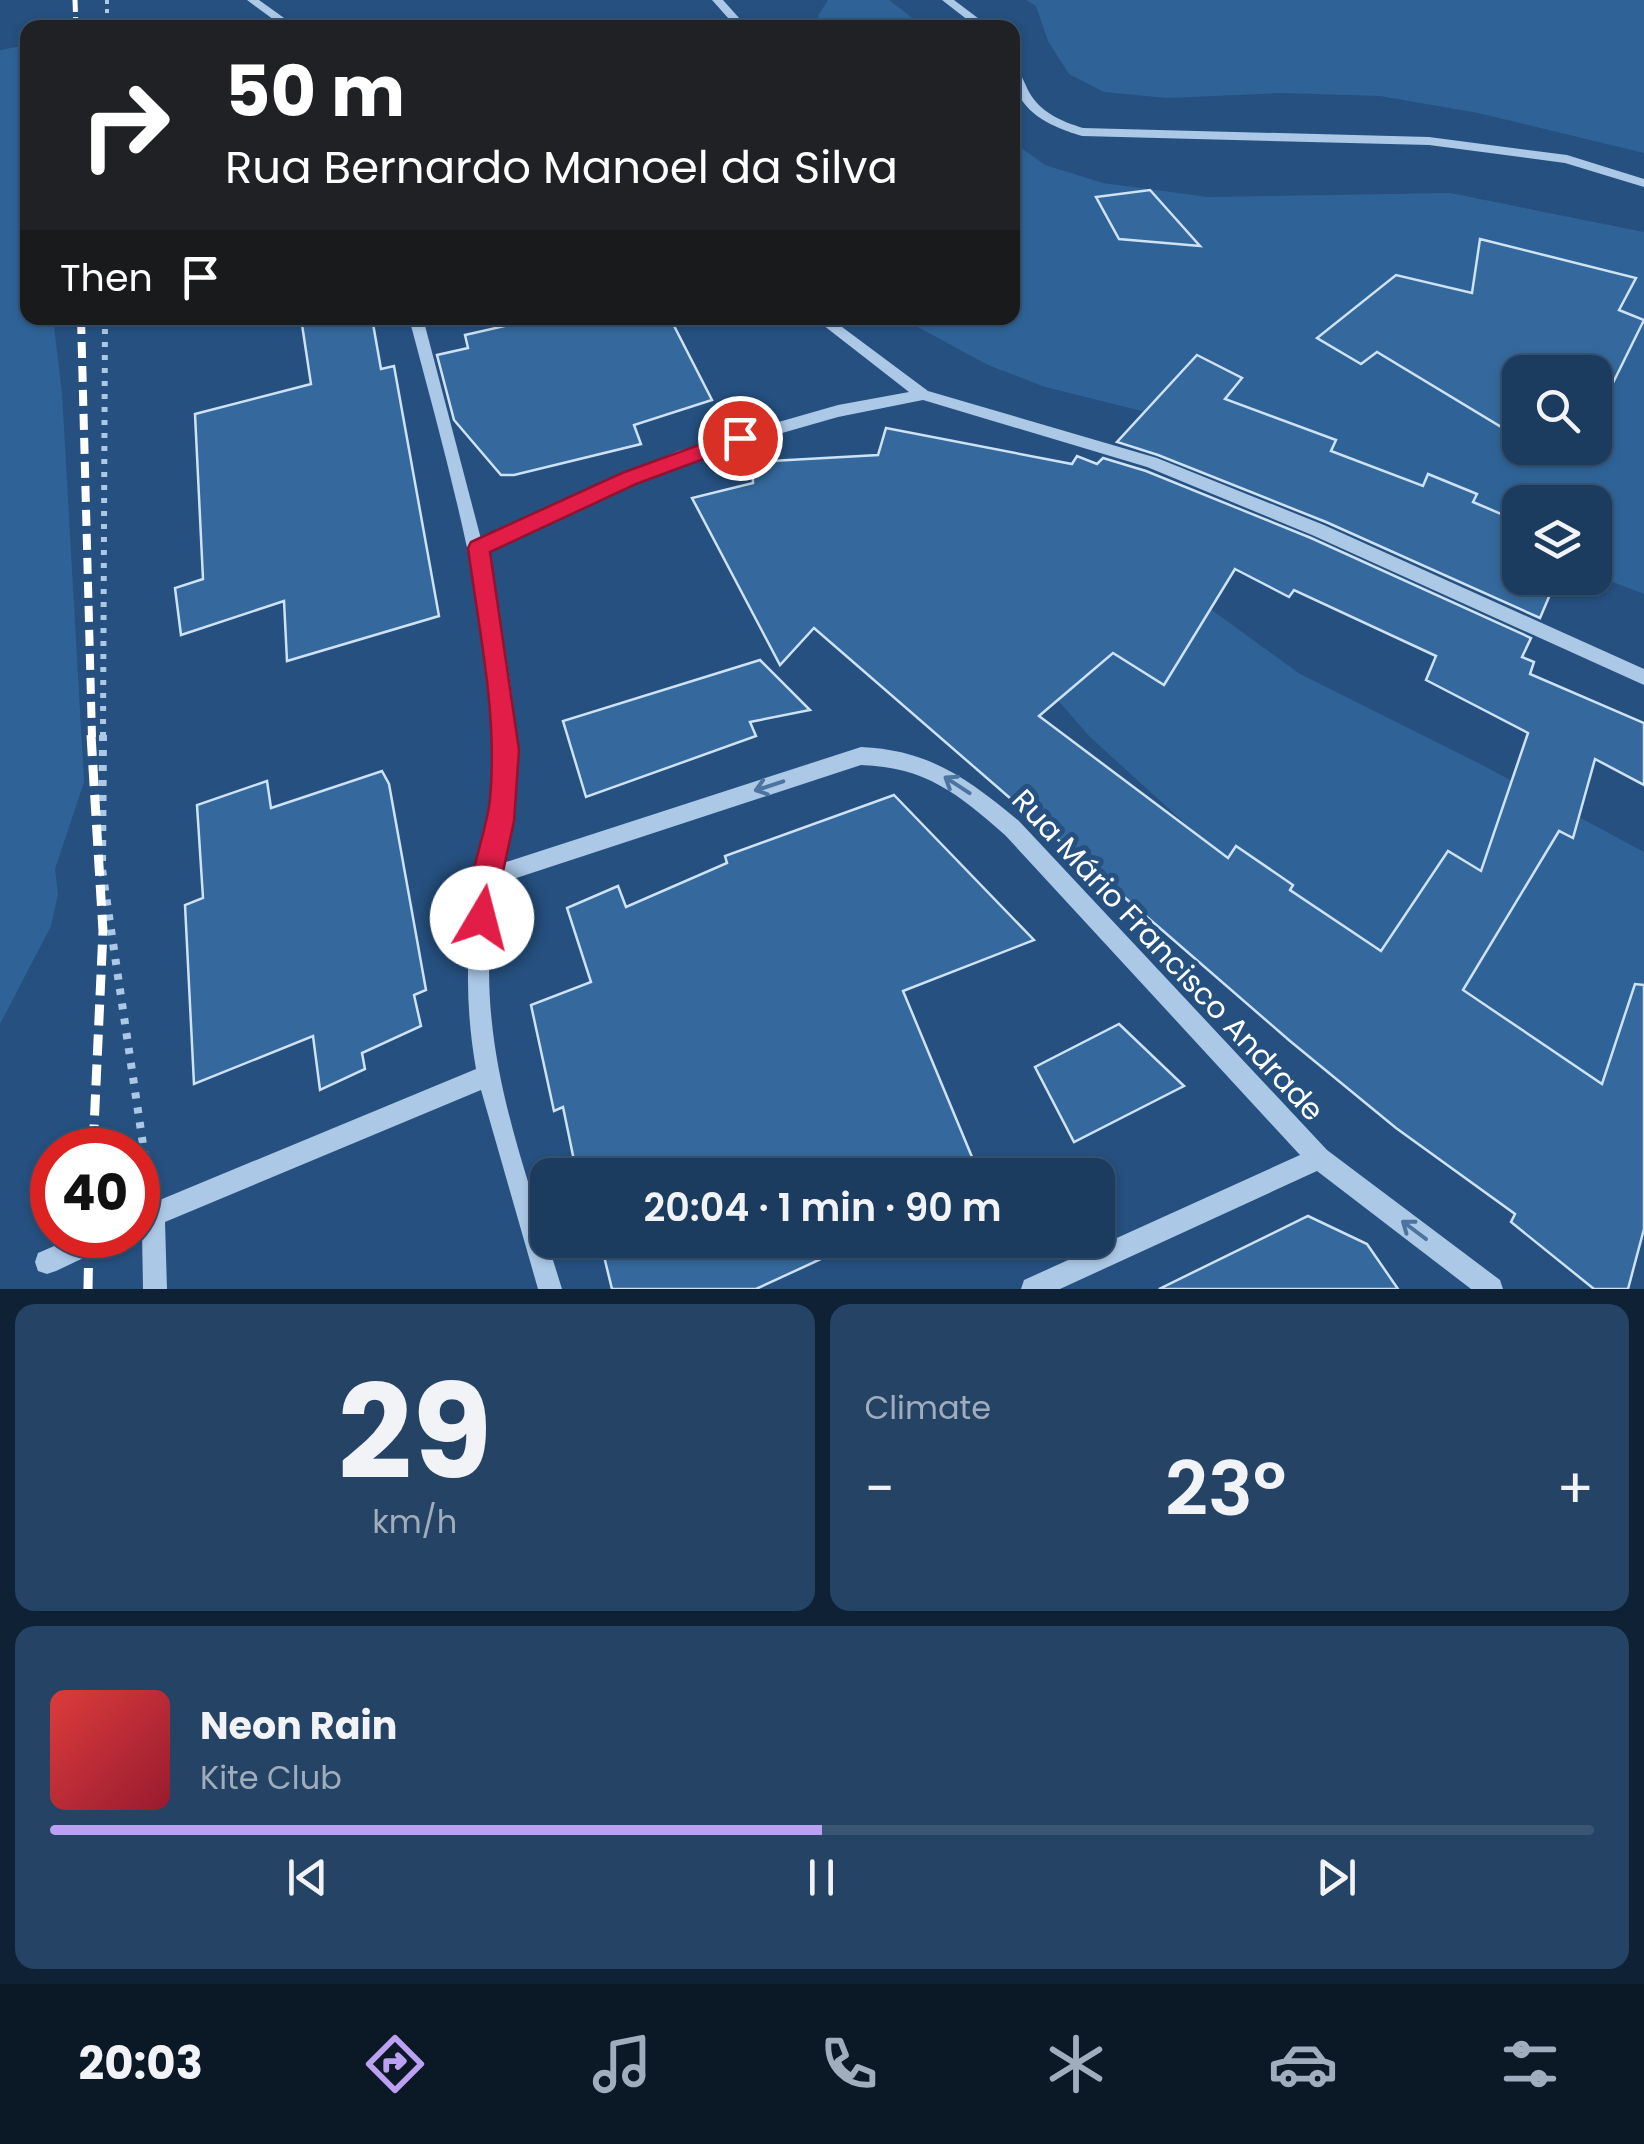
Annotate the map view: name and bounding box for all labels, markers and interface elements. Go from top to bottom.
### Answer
text: 50 m [225,42,405,141]
icon: right [60,60,190,190]
text: Rua Bernardo Manoel da Silva [225,136,898,199]
icon: arrive [173,250,228,305]
text: Then [60,251,153,304]
map controls [1502,355,1612,595]
button: search [1502,355,1612,465]
pin [698,396,783,481]
icon: arrive [713,411,768,466]
button: layers [1502,485,1612,595]
one-way arrow [943,774,971,795]
one-way arrow [753,778,785,796]
street label: Rua Mário Francisco Andrade [1002,779,1334,1131]
position arrow [430,866,534,970]
speed limit sign: 40 [30,1128,160,1258]
text: 20:04 · 1 min · 90 m [643,1181,1002,1234]
one-way arrow [1401,1220,1428,1241]
text: 29 [338,1341,492,1524]
text: Climate [865,1385,991,1430]
text: 23° [1165,1436,1286,1541]
text: − [865,1450,895,1527]
text: + [1556,1450,1594,1527]
text: km/h [372,1499,457,1544]
text: Neon Rain [200,1699,397,1752]
text: Kite Club [200,1755,342,1800]
icon: previous [280,1850,335,1905]
icon: pause [794,1850,849,1905]
icon: next [1309,1850,1364,1905]
icon: directions [360,2029,430,2099]
icon: music [587,2029,657,2099]
icon: phone [814,2029,884,2099]
icon: climate [1041,2029,1111,2099]
icon: car [1268,2029,1338,2099]
icon: filters [1495,2029,1565,2099]
text: 20:03 [79,2032,203,2095]

